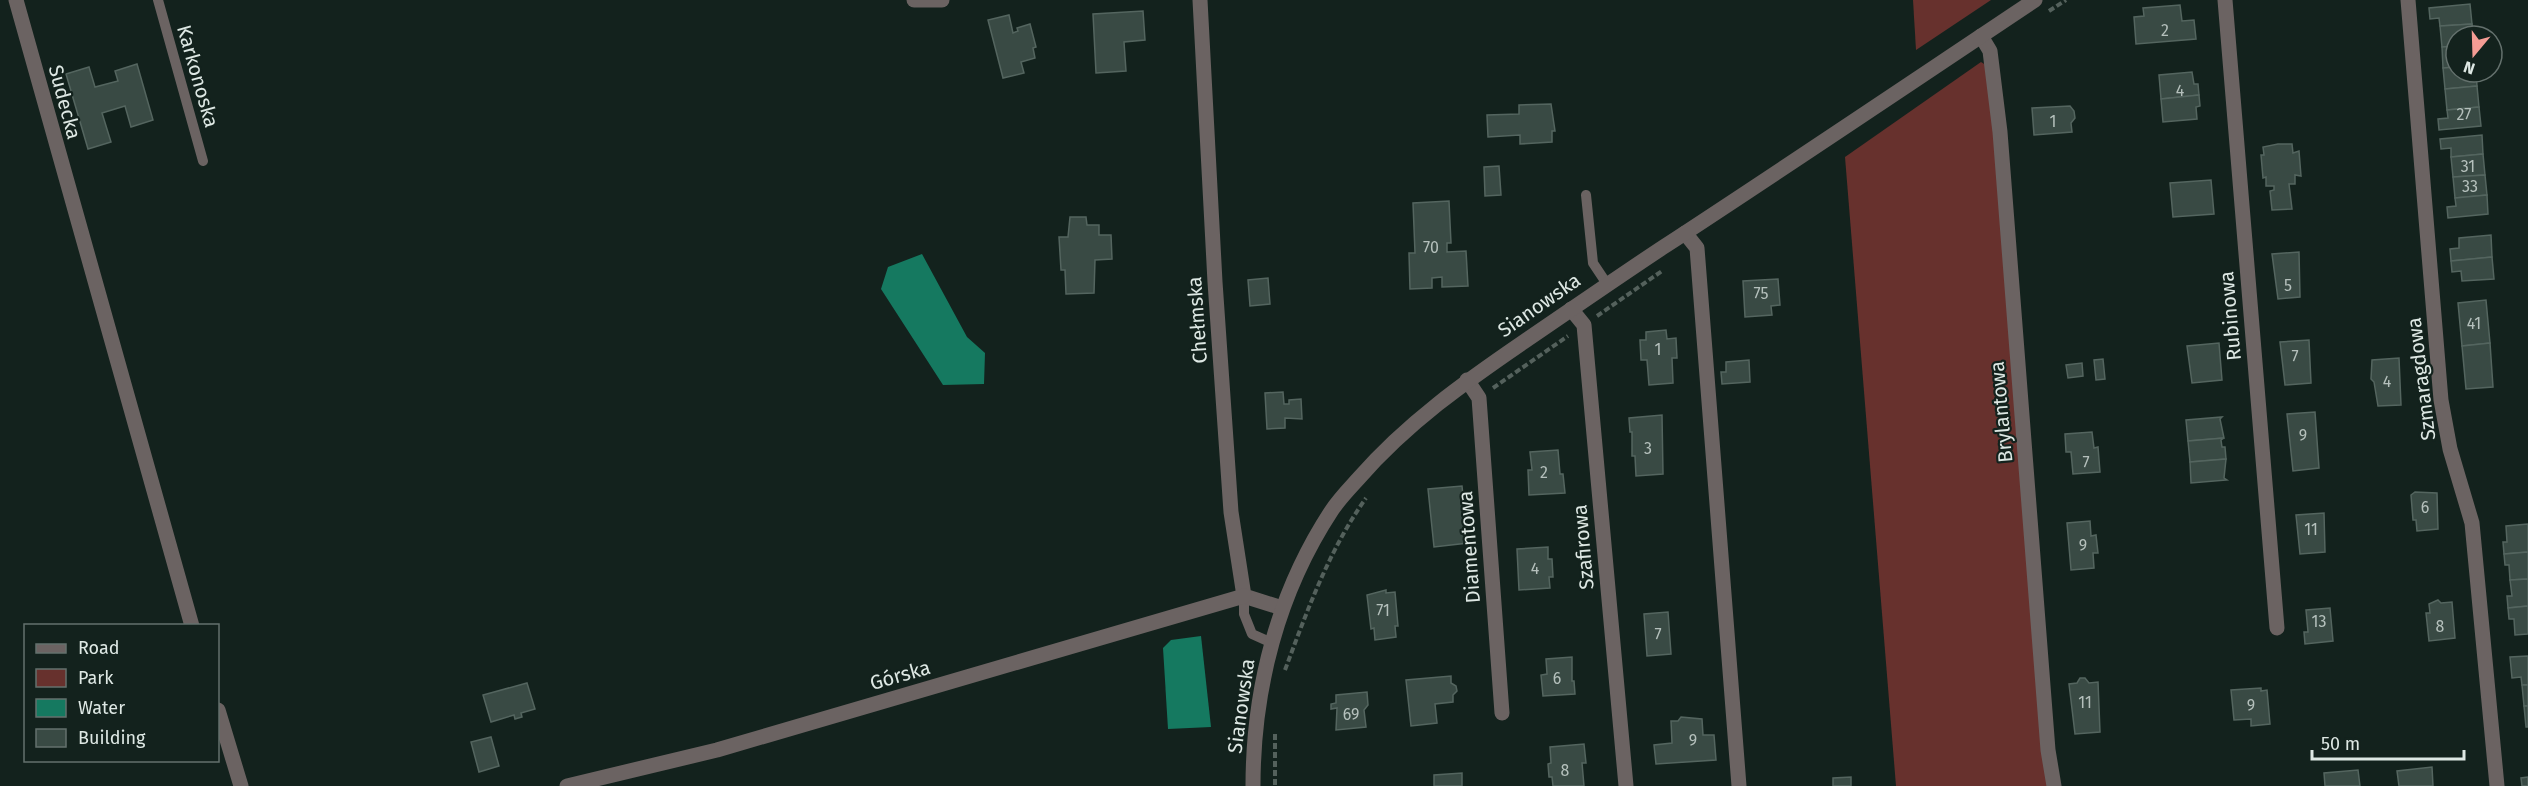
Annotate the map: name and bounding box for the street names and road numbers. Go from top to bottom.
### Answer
street label: Karkonoska [172,22,224,130]
street label: Sudecka [44,62,86,142]
street label: Sianowska [1493,268,1585,342]
street label: Rubinowa [2214,270,2246,362]
street label: Chełmska [1182,276,1212,364]
street label: Szmaragdowa [2402,316,2440,442]
street label: Brylantowa [1985,360,2017,464]
street label: Diamentowa [1453,490,1485,604]
street label: Szafirowa [1567,503,1599,591]
street label: Górska [867,655,933,695]
street label: Sianowska [1222,657,1260,755]

